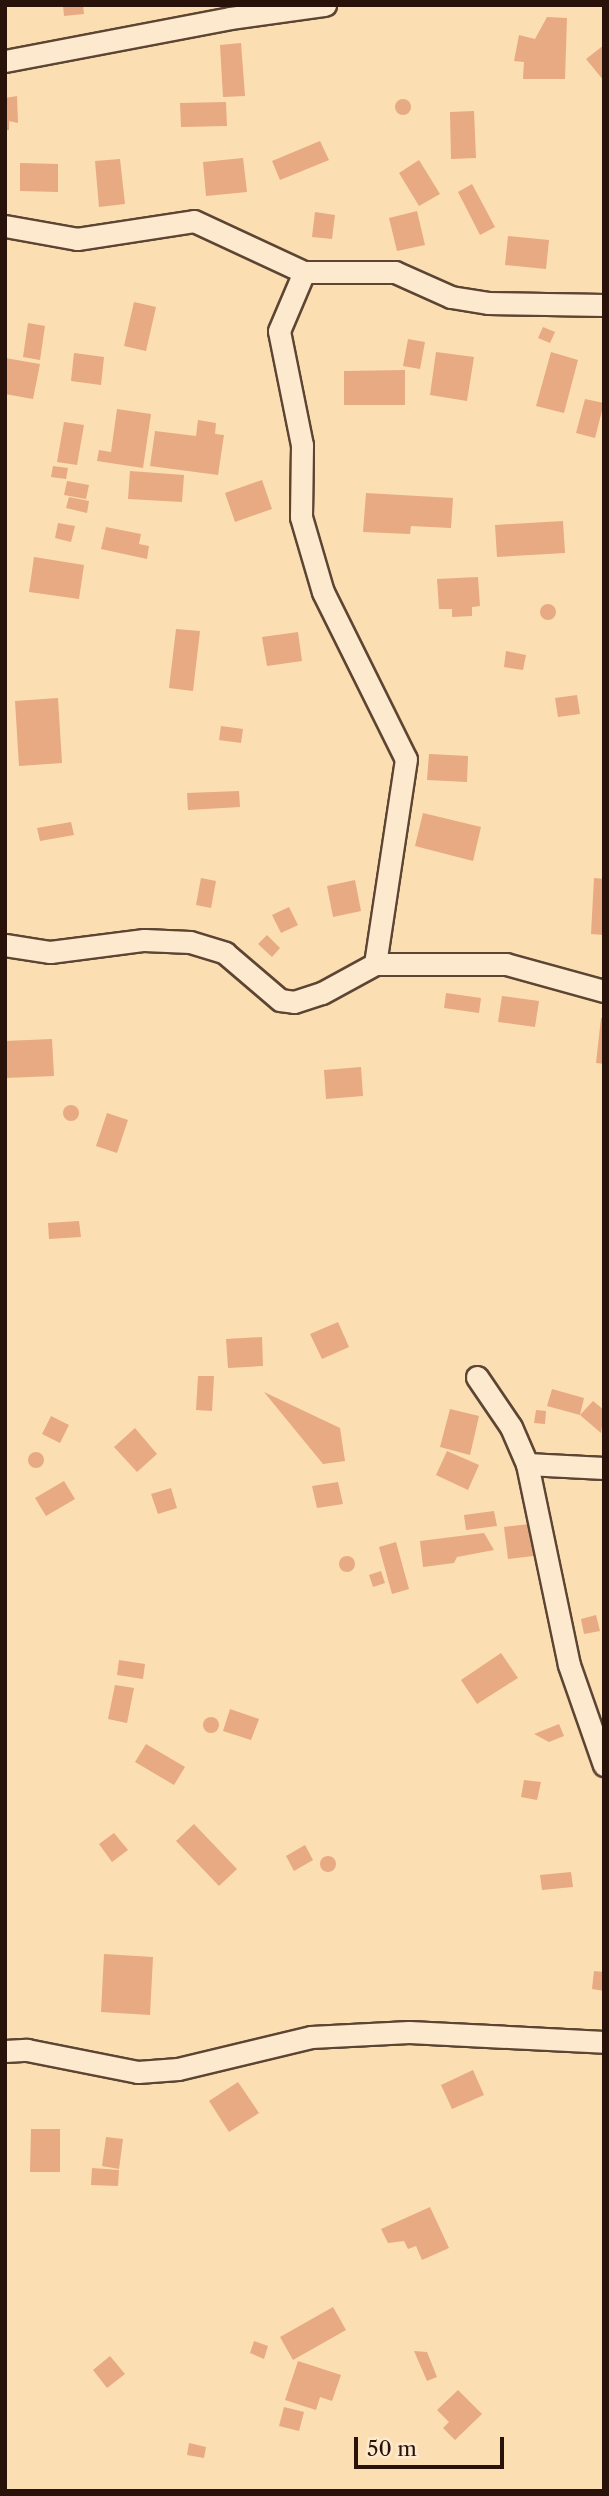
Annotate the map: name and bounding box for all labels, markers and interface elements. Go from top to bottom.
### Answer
scale bar [357,2422,508,2466]
text: 50 m [367,2436,417,2461]

